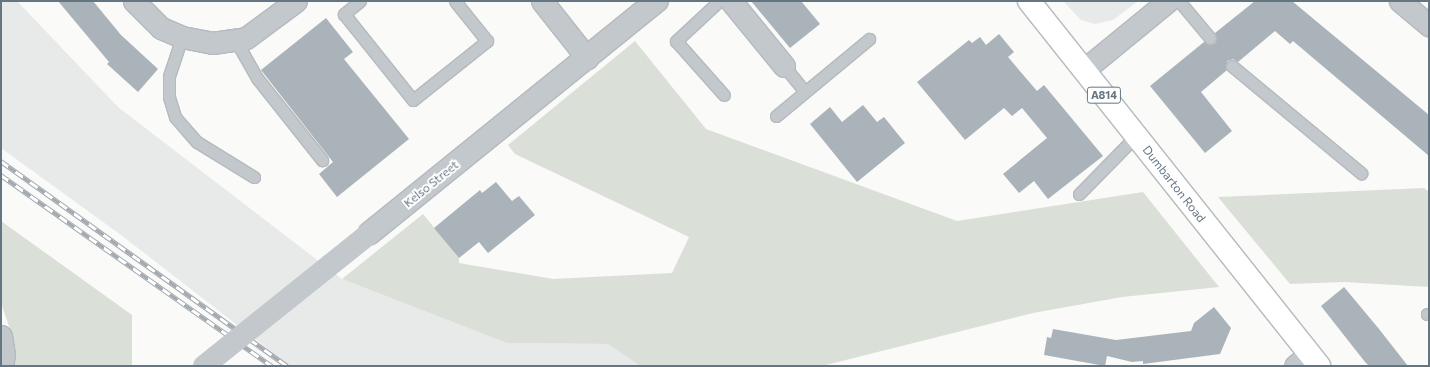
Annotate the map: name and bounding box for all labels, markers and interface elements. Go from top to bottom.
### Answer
road number: A814 [1086,86,1122,104]
street label: Dumbarton Road [1140,143,1208,225]
street label: Kelso Street [401,158,461,210]

